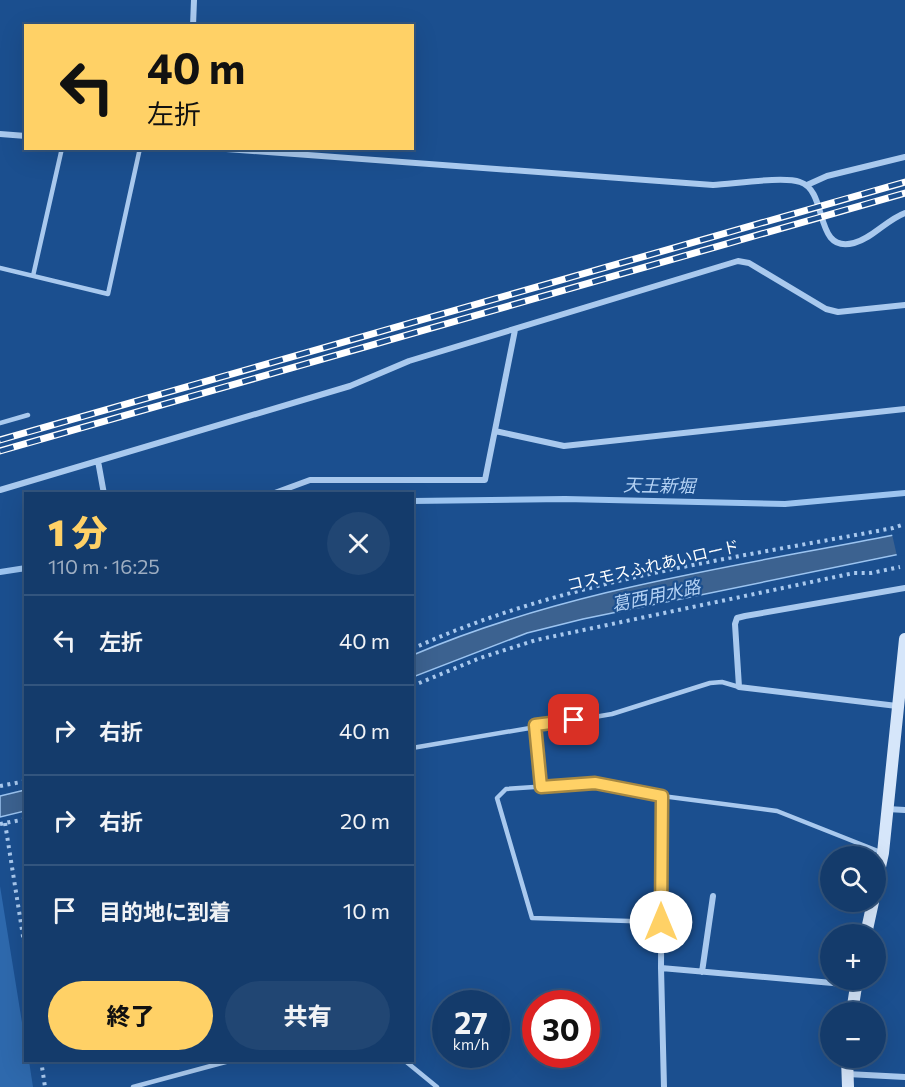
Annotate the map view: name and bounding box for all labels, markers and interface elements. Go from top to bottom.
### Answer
text: 40 m [147,41,245,93]
icon: left [48,48,126,126]
text: 左折 [147,97,201,130]
water label: 天王新堀 [623,473,698,497]
text: 1 分 [48,509,108,553]
button: close [327,512,390,575]
street label: コスモスふれあいロード [565,535,741,594]
text: 110 m · 16:25 [48,554,160,578]
water label: 葛西用水路 [609,574,704,615]
icon: left [48,624,81,657]
text: 40 m [339,627,390,654]
text: 左折 [99,628,143,655]
pin [548,694,599,745]
icon: arrive [557,703,590,736]
icon: right [48,714,81,747]
text: 40 m [339,717,390,744]
text: 右折 [99,718,143,745]
icon: right [48,804,81,837]
text: 20 m [340,807,390,834]
text: 右折 [99,808,143,835]
map controls [820,846,886,1068]
button: search [820,846,886,912]
position arrow [629,890,693,954]
icon: arrive [48,894,81,927]
text: 10 m [343,897,390,924]
text: 目的地に到着 [99,898,231,925]
button: + [820,924,886,990]
button: 終了 [48,981,213,1050]
button: 共有 [225,981,390,1050]
speed limit sign: 30 [522,990,600,1068]
button: − [820,1002,886,1068]
text: 27 [454,1003,488,1040]
text: km/h [453,1035,489,1053]

